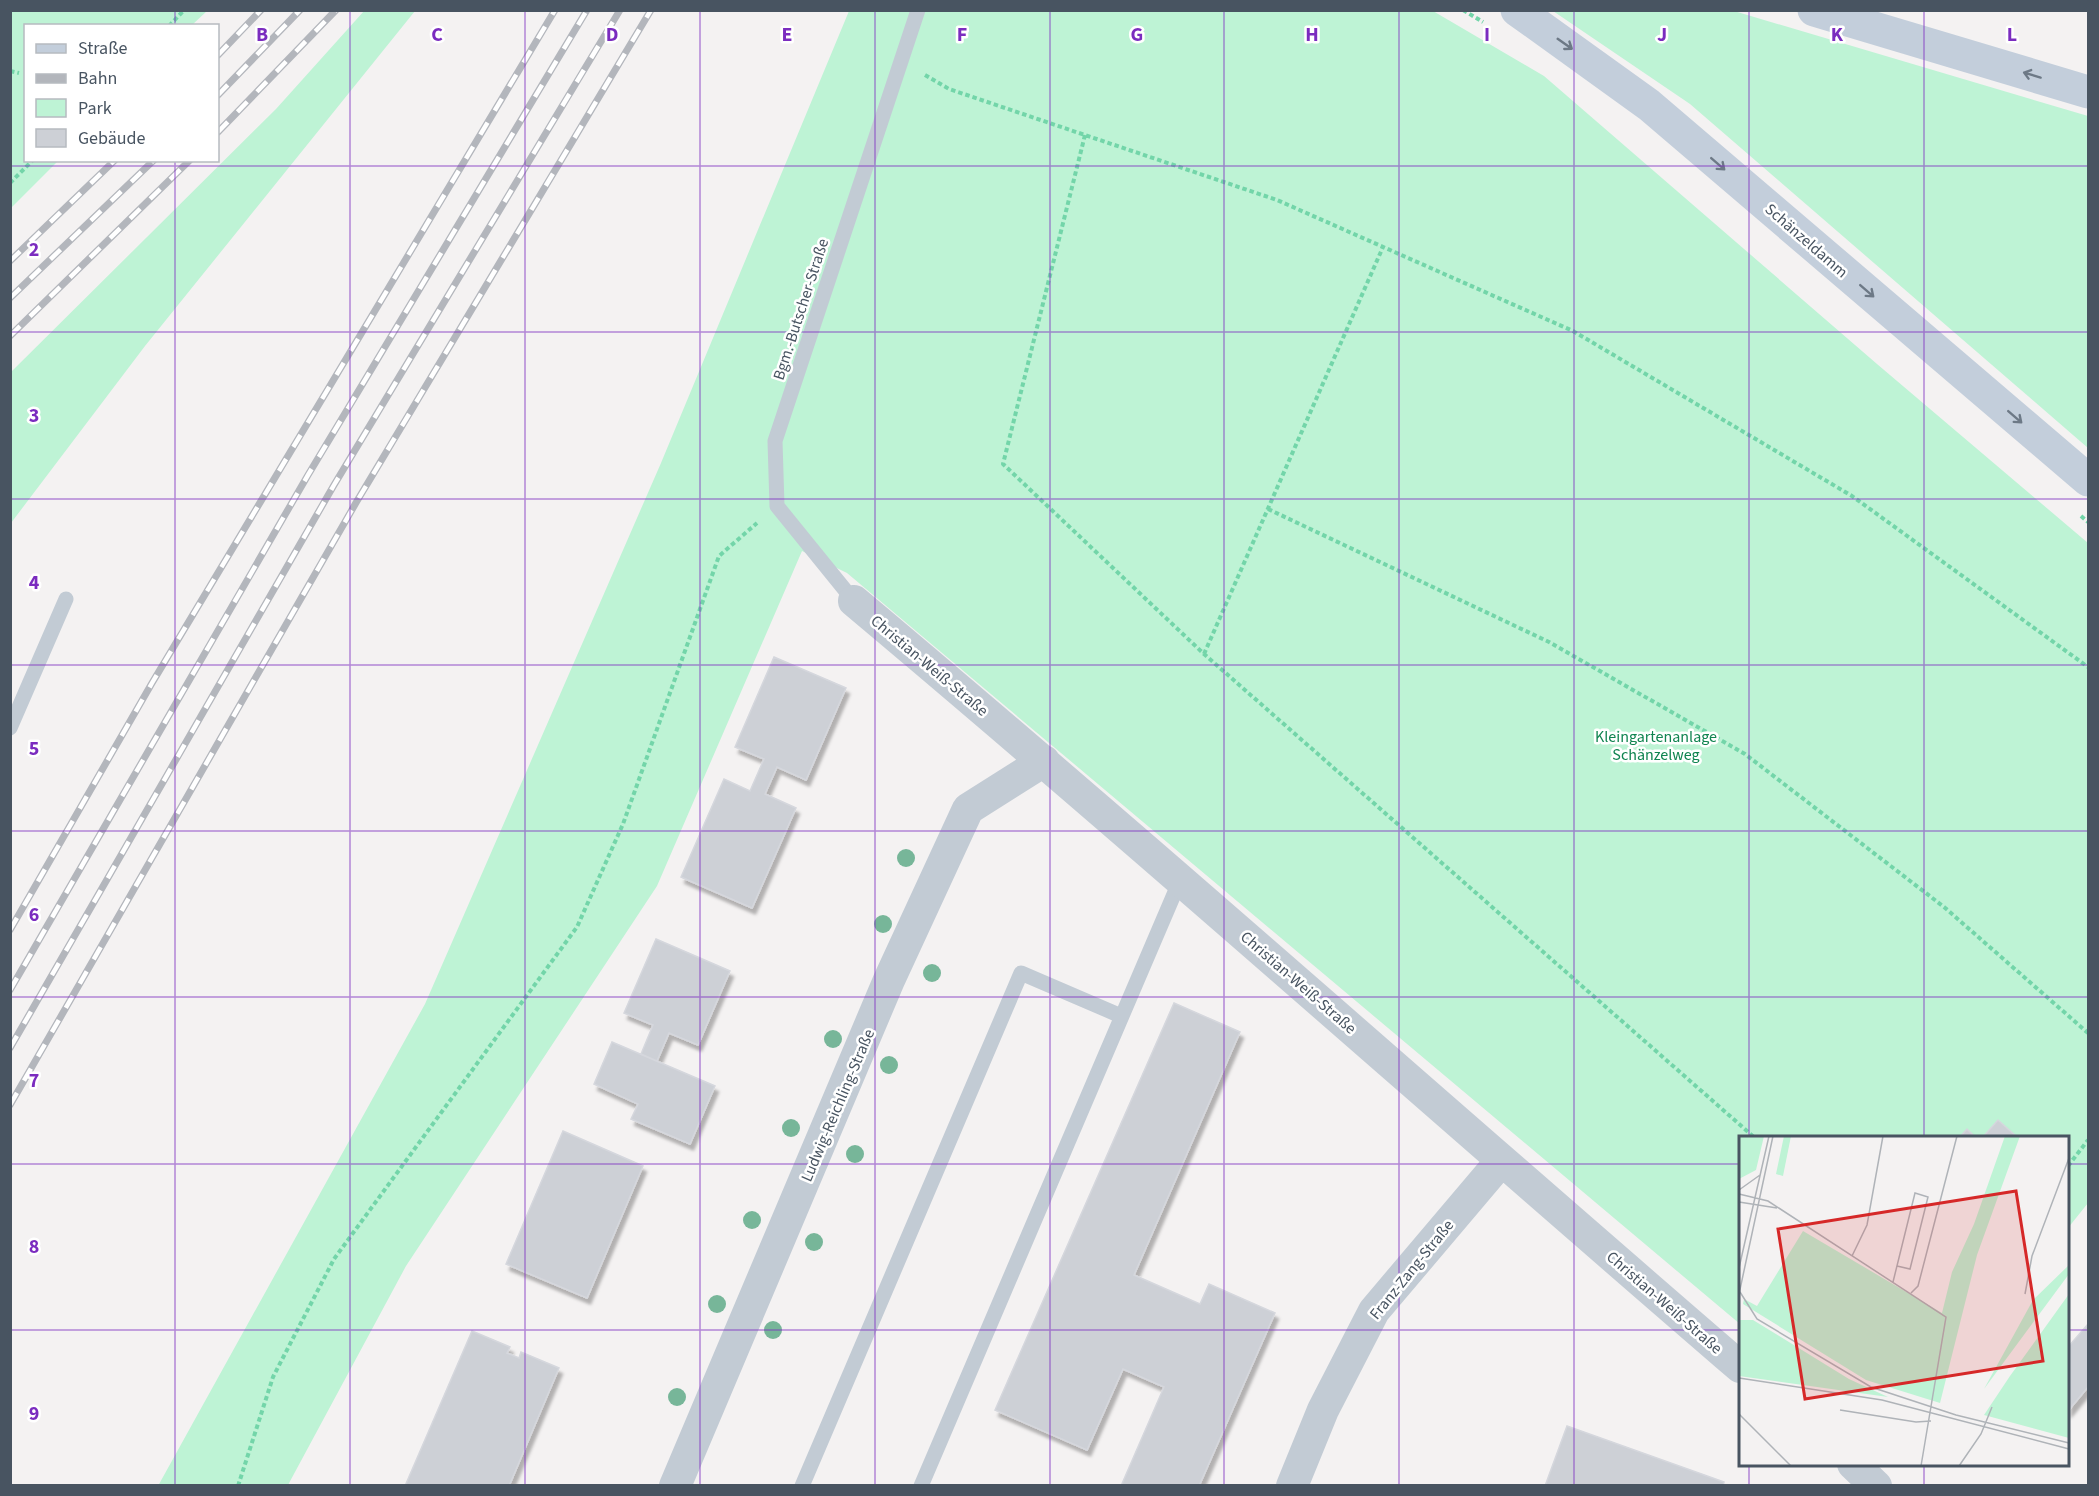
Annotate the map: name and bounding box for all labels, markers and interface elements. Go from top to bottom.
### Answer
text: B [256,21,268,49]
text: C [431,21,443,49]
text: D [606,21,618,49]
text: E [782,21,792,49]
text: F [957,21,967,49]
text: G [1131,21,1143,49]
text: H [1305,21,1319,49]
text: I [1484,21,1490,49]
text: J [1657,21,1667,49]
text: K [1831,21,1844,49]
text: L [2007,21,2017,49]
legend [24,24,219,162]
text: Straße [78,36,128,61]
one-way arrow [1556,38,1572,51]
text: Bahn [78,66,117,91]
one-way arrow [2023,69,2042,80]
text: Park [78,96,112,121]
text: Gebäude [78,126,146,151]
one-way arrow [1710,157,1725,171]
street label: Schänzeldamm [1760,199,1853,283]
text: 2 [29,236,39,264]
street label: Bgm.-Butscher-Straße [768,236,834,383]
one-way arrow [1859,284,1875,297]
text: 3 [29,402,39,430]
one-way arrow [2007,410,2022,424]
text: 4 [29,569,40,597]
street label: Christian-Weiß-Straße [866,610,993,721]
park label: Kleingartenanlage Schänzelweg [1595,726,1717,766]
text: 5 [29,735,39,763]
text: 6 [29,901,39,929]
street label: Christian-Weiß-Straße [1236,926,1361,1039]
street label: Ludwig-Reichling-Straße [796,1026,880,1185]
text: 7 [29,1067,39,1095]
inset map [1739,1136,2069,1466]
street label: Franz-Zang-Straße [1365,1215,1459,1324]
text: 8 [29,1233,39,1261]
street label: Christian-Weiß-Straße [1602,1246,1727,1359]
text: 9 [29,1400,39,1428]

